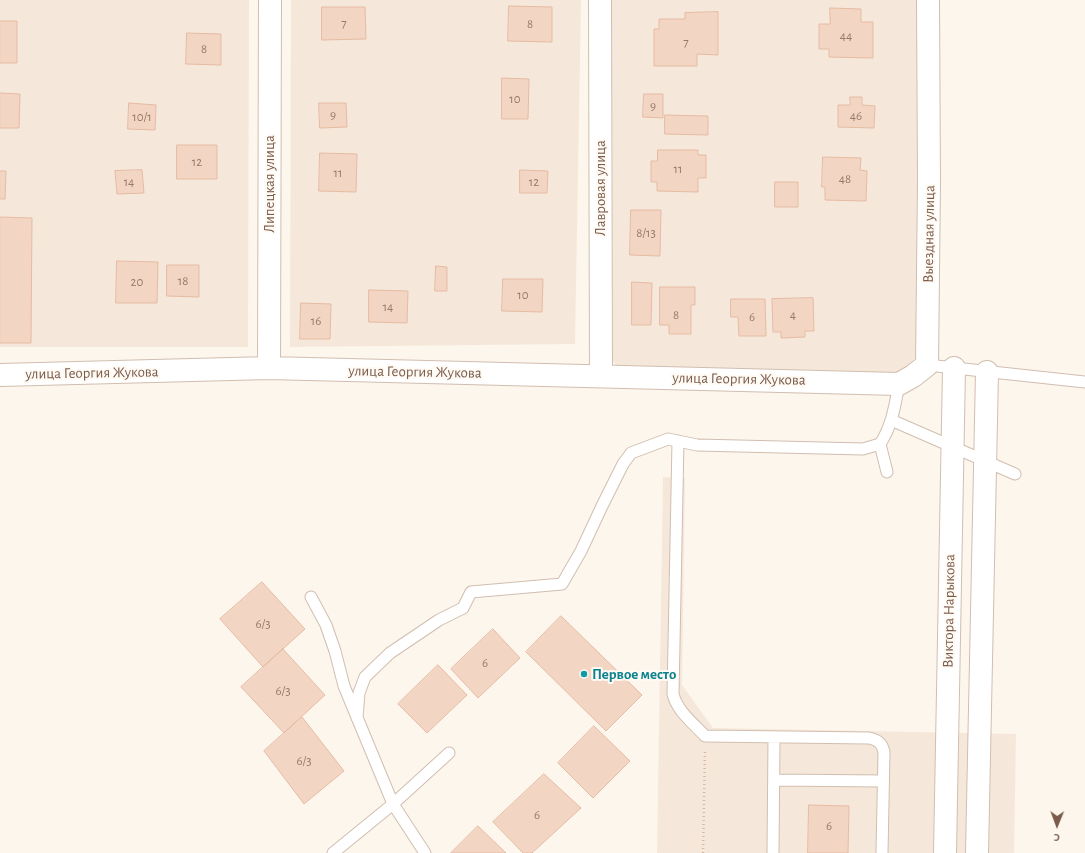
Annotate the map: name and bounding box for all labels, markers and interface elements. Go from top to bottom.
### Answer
house number: 7 [341,15,347,31]
house number: 8 [527,16,533,32]
house number: 44 [840,28,852,44]
house number: 7 [683,34,689,50]
house number: 8 [201,41,207,57]
house number: 10 [509,91,521,107]
house number: 9 [650,98,656,114]
house number: 9 [330,107,336,123]
house number: 46 [850,108,862,124]
house number: 10/1 [132,109,152,125]
street label: Липецкая улица [260,135,278,233]
street label: Лавровая улица [591,140,609,236]
house number: 12 [192,154,202,170]
house number: 11 [674,161,682,177]
house number: 11 [334,165,342,181]
house number: 48 [839,171,851,187]
house number: 14 [124,174,134,190]
house number: 12 [529,174,539,190]
street label: Выездная улица [919,185,939,283]
house number: 8/13 [636,225,656,241]
house number: 18 [178,273,188,289]
house number: 20 [131,274,143,290]
house number: 10 [517,287,529,303]
house number: 14 [383,299,393,315]
house number: 8 [673,307,679,323]
house number: 4 [790,307,796,323]
house number: 6 [749,309,755,325]
house number: 16 [311,313,321,329]
street label: улица Георгия Жукова [348,362,482,382]
street label: улица Георгия Жукова [25,363,159,383]
street label: улица Георгия Жукова [672,369,806,389]
street label: Виктора Нарыкова [939,554,959,668]
house number: 6/3 [255,616,271,632]
house number: 6 [482,655,488,671]
place label: Первое место [592,665,676,683]
marker: Первое место [579,669,589,679]
house number: 6/3 [275,683,291,699]
house number: 6/3 [296,753,312,769]
north arrow [1037,805,1077,845]
house number: 6 [534,807,540,823]
house number: 6 [826,818,832,834]
text: С [1054,832,1060,843]

